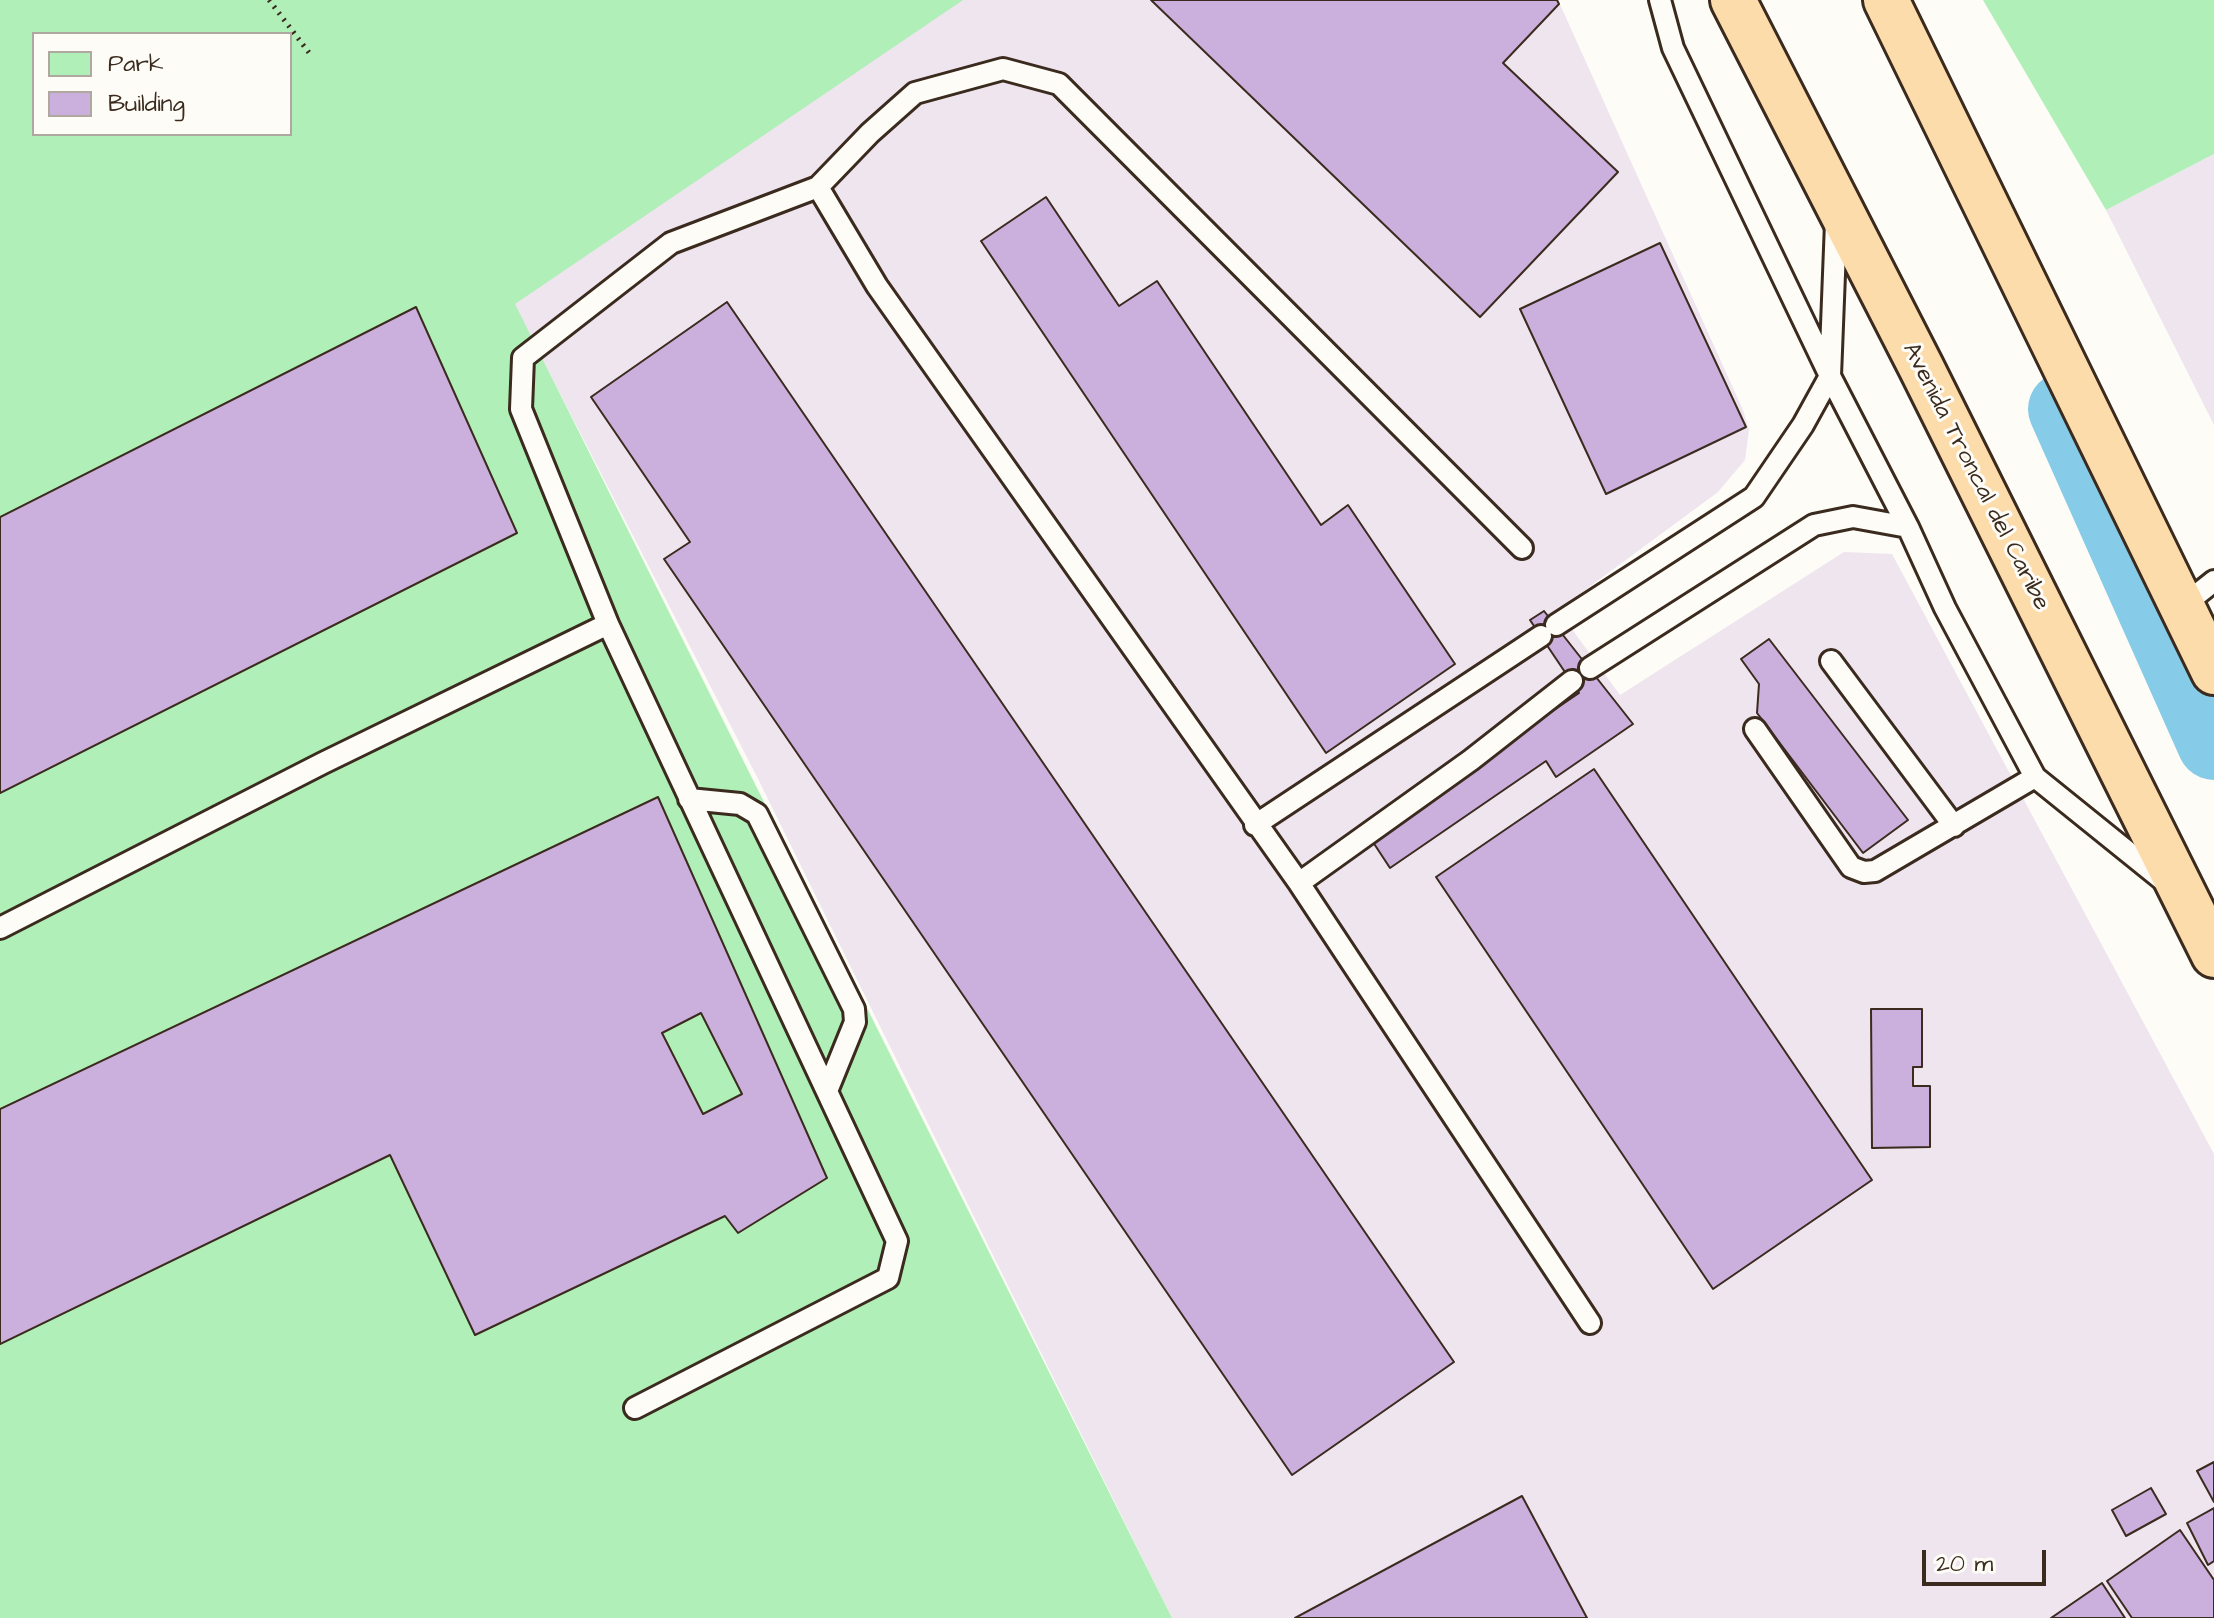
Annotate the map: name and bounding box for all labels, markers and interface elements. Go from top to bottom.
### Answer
legend [32,32,292,136]
text: Park [108,47,164,81]
text: Building [108,87,185,121]
street label: Avenida Troncal del Caribe [1895,338,2055,616]
scale bar [1926,1534,2050,1584]
text: 20 m [1936,1547,1993,1581]

